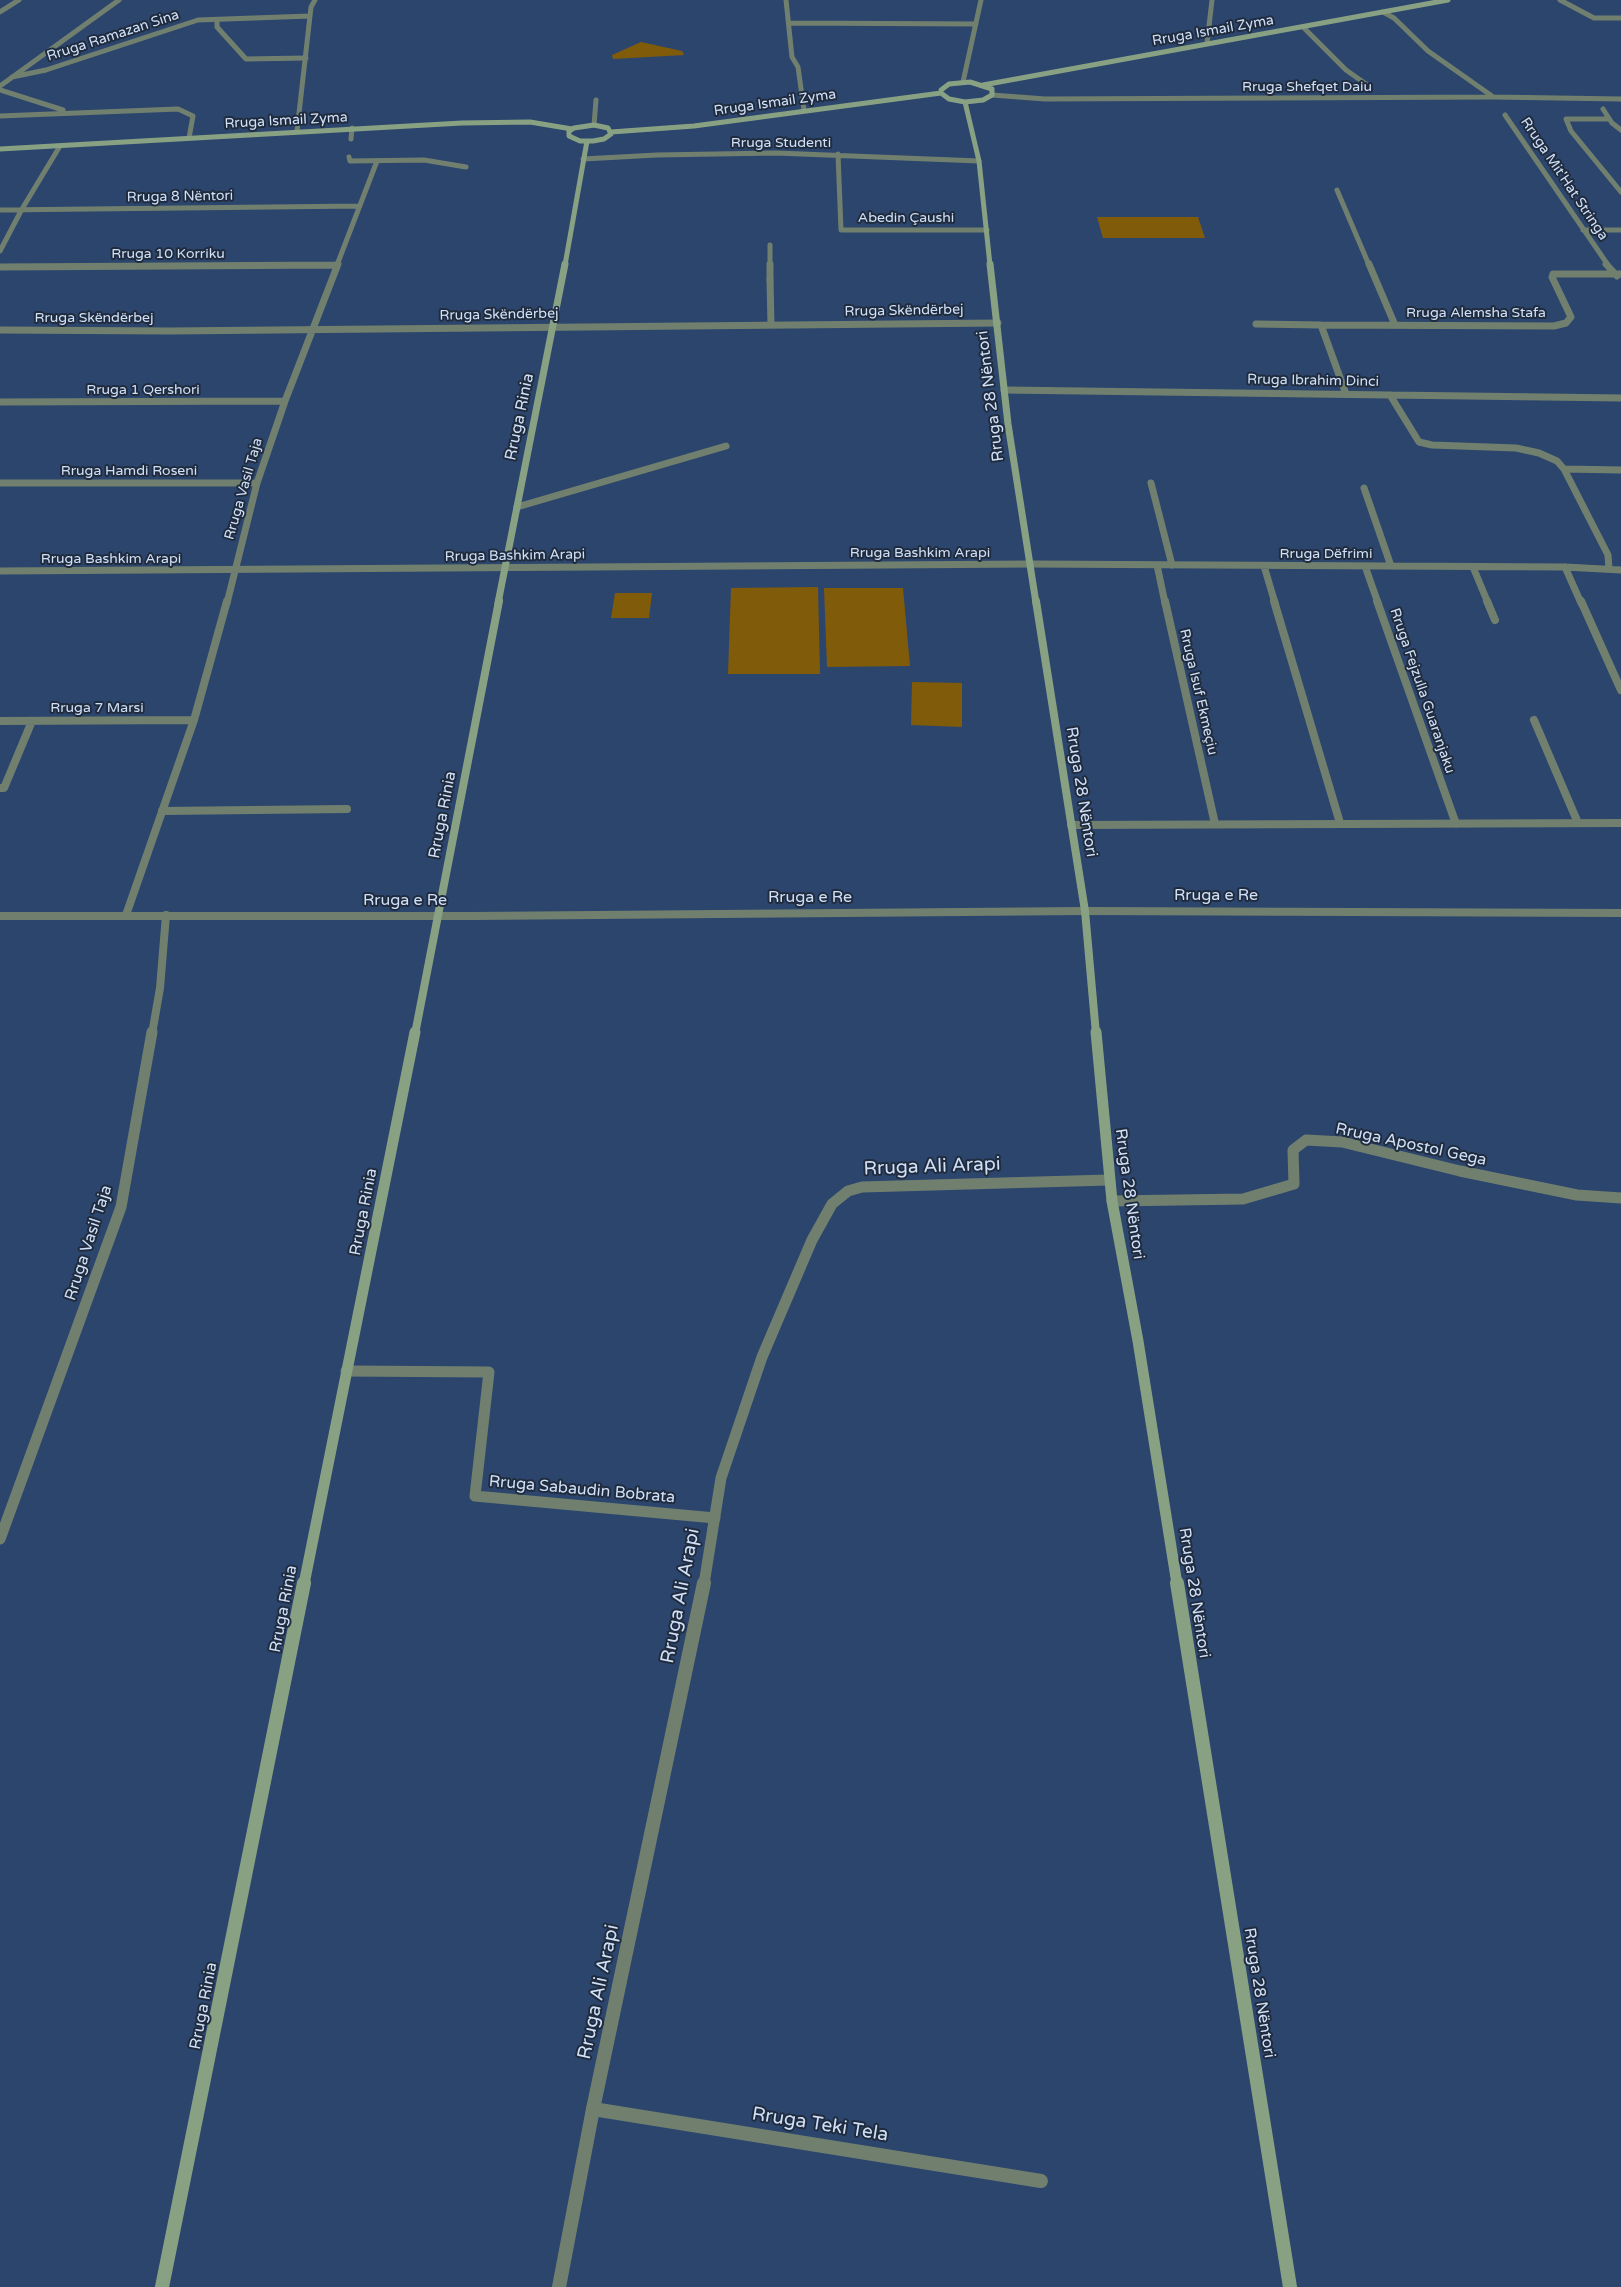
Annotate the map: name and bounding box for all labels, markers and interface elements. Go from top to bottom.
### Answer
street label: Rruga Ramazan Sina [45,7,181,65]
street label: Rruga Ismail Zyma [1151,12,1275,50]
street label: Rruga Shefqet Daiu [1242,79,1372,95]
street label: Rruga Ismail Zyma [713,86,837,120]
street label: Rruga Ismail Zyma [224,109,348,133]
street label: Rruga Mit'Hat Stringa [1517,114,1611,244]
street label: Rruga Studenti [731,135,831,151]
street label: Rruga 8 Nëntori [127,188,233,206]
street label: Abedin Çaushi [858,210,954,226]
street label: Rruga 10 Korriku [111,246,225,262]
street label: Rruga Skëndërbej [844,302,964,320]
street label: Rruga Alemsha Stafa [1406,305,1546,321]
street label: Rruga Skëndërbej [439,306,559,324]
street label: Rruga Skëndërbej [34,310,154,326]
street label: Rruga 28 Nëntori [973,329,1009,463]
street label: Rruga Ibrahim Dinci [1247,371,1379,391]
street label: Rruga Rinia [501,372,539,462]
street label: Rruga 1 Qershori [86,382,200,398]
street label: Rruga Vasil Taja [221,436,267,542]
street label: Rruga Hamdi Roseni [61,463,197,479]
street label: Rruga Bashkim Arapi [850,545,990,561]
street label: Rruga Bashkim Arapi [445,546,585,566]
street label: Rruga Dëfrimi [1280,546,1372,562]
street label: Rruga Bashkim Arapi [41,551,181,567]
street label: Rruga Fejzulla Guaranjaku [1386,606,1458,776]
street label: Rruga Isuf Ekmeçiu [1175,627,1221,757]
street label: Rruga 7 Marsi [50,700,144,716]
street label: Rruga 28 Nëntori [1061,725,1101,859]
street label: Rruga Rinia [425,770,461,860]
street label: Rruga e Re [1174,886,1258,906]
street label: Rruga e Re [768,888,852,908]
street label: Rruga e Re [363,891,447,911]
street label: Rruga Apostol Gega [1334,1120,1488,1170]
street label: Rruga 28 Nëntori [1110,1127,1148,1261]
street label: Rruga Ali Arapi [863,1153,1001,1181]
street label: Rruga Rinia [346,1167,382,1257]
street label: Rruga Vasil Taja [61,1183,117,1303]
street label: Rruga Sabaudin Bobrata [488,1472,676,1508]
street label: Rruga Ali Arapi [657,1526,705,1666]
street label: Rruga 28 Nëntori [1174,1526,1214,1660]
street label: Rruga Rinia [266,1564,302,1654]
street label: Rruga Ali Arapi [574,1923,624,2061]
street label: Rruga 28 Nëntori [1239,1926,1279,2060]
street label: Rruga Rinia [186,1961,222,2051]
street label: Rruga Teki Tela [750,2103,890,2147]

